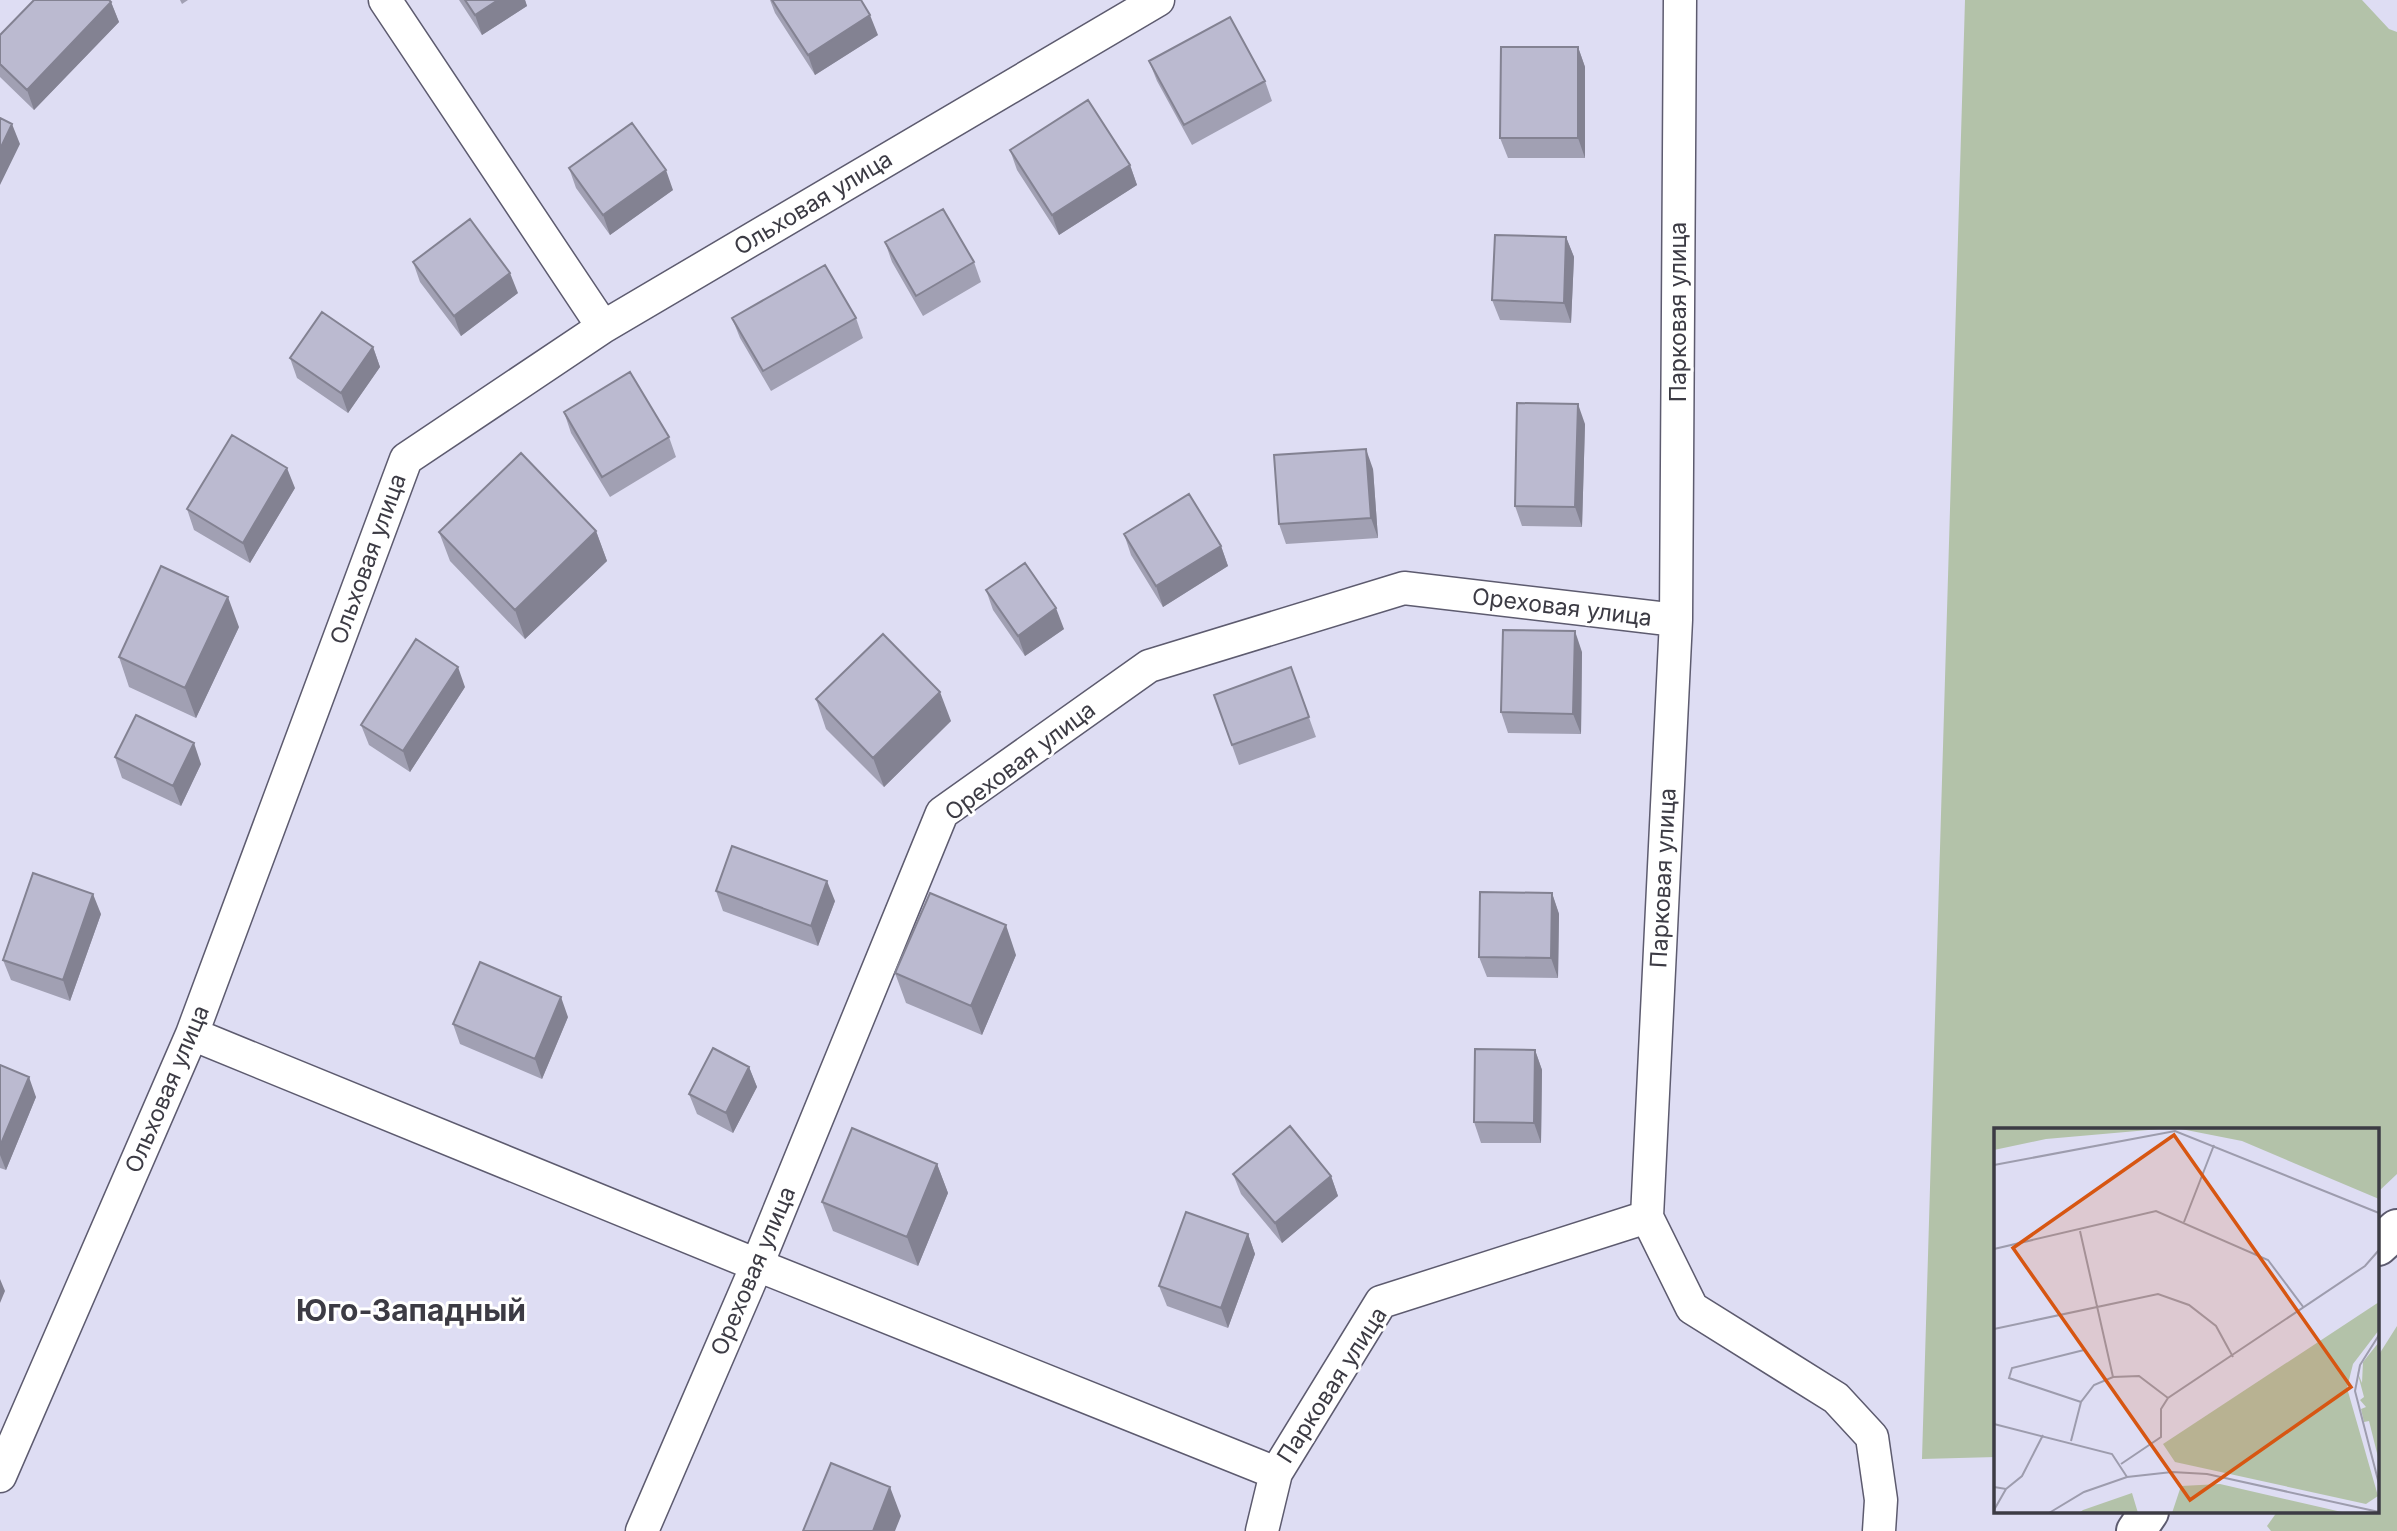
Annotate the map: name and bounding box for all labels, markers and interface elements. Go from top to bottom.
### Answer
street label: Ольховая улица [729,145,897,261]
street label: Парковая улица [1664,222,1692,402]
street label: Ольховая улица [324,470,412,648]
street label: Ореховая улица [1471,582,1653,632]
street label: Ореховая улица [939,695,1101,827]
street label: Парковая улица [1644,787,1682,969]
street label: Ольховая улица [119,1001,215,1177]
inset map [1994,1128,2380,1514]
street label: Ореховая улица [705,1182,801,1360]
district label: Юго-Западный [296,1292,526,1328]
street label: Парковая улица [1271,1302,1393,1468]

